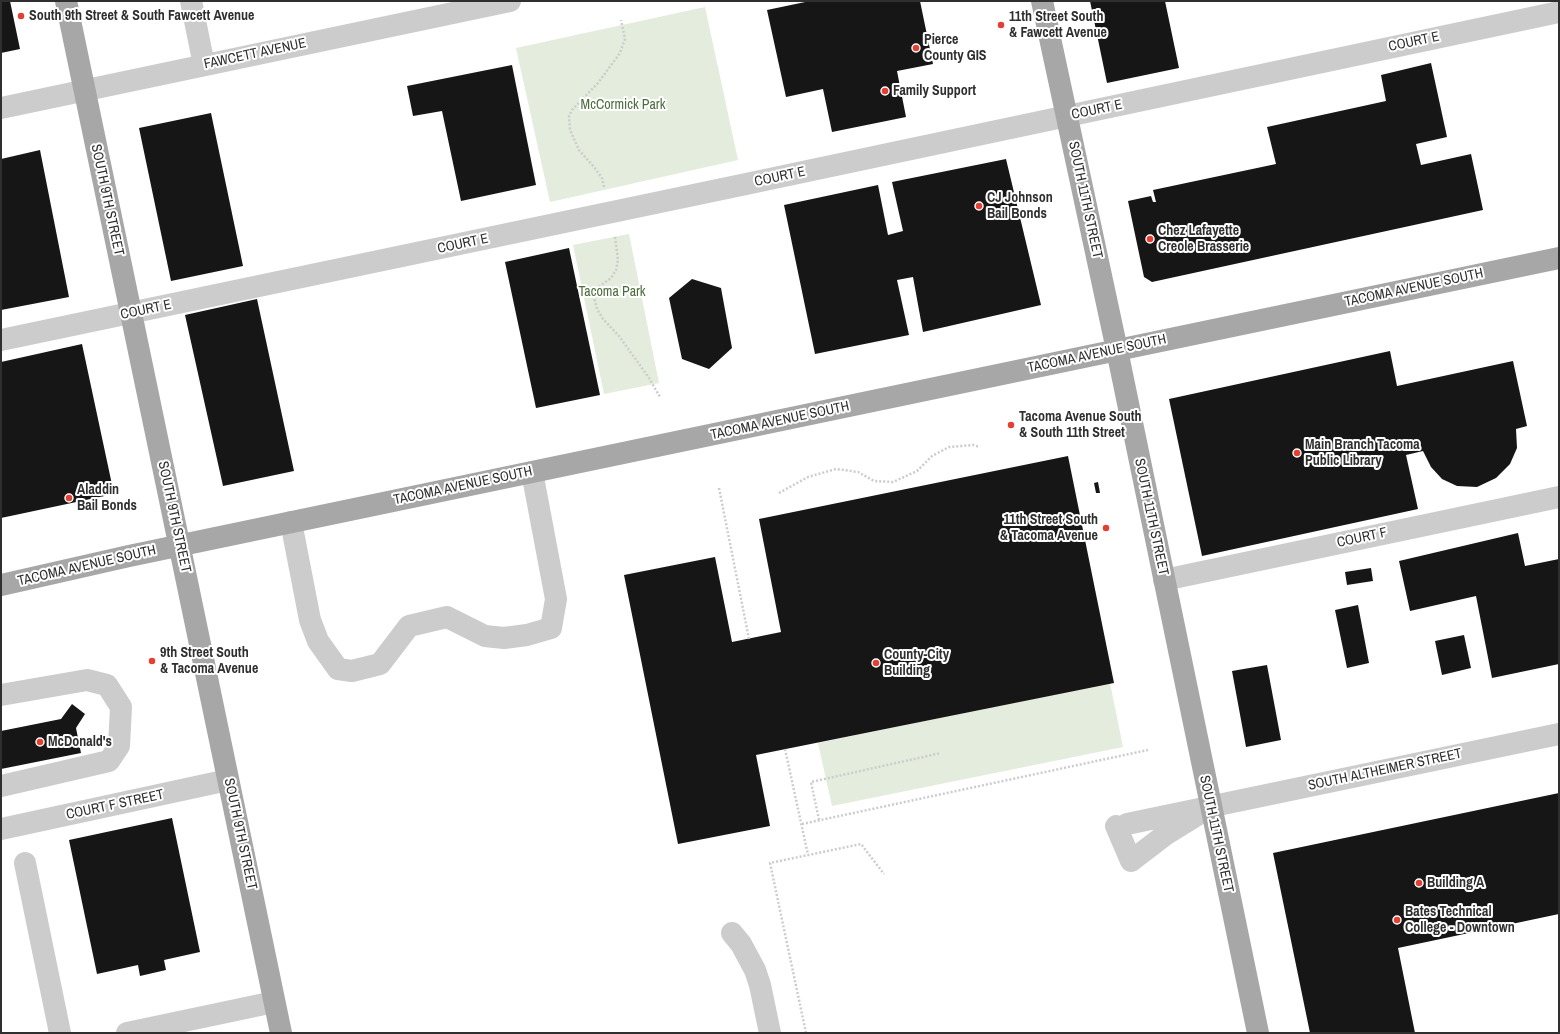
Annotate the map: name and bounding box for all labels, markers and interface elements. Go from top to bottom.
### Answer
place label: South 9th Street & South Fawcett Avenue [29,8,254,24]
place label: 11th Street South & Fawcett Avenue [1009,9,1107,42]
marker: South 9th Street & South Fawcett Avenue [16,11,26,21]
marker: 11th Street South & Fawcett Avenue [996,20,1006,30]
street label: COURT E [1387,28,1441,56]
place label: Pierce County GIS [924,32,987,64]
street label: FAWCETT AVENUE [202,35,308,73]
marker: Pierce County GIS [911,43,921,53]
place label: Family Support [893,83,976,99]
marker: Family Support [880,86,890,96]
street label: COURT E [1070,96,1124,124]
park label: McCormick Park [581,97,665,113]
street label: SOUTH 11TH STREET [1064,140,1106,260]
street label: SOUTH 9TH STREET [87,143,127,257]
street label: COURT E [753,163,807,191]
place label: CJ Johnson Bail Bonds [987,190,1053,222]
marker: CJ Johnson Bail Bonds [974,201,984,211]
place label: Chez Lafayette Creole Brasserie [1158,223,1249,256]
street label: COURT E [436,230,490,258]
marker: Chez Lafayette Creole Brasserie [1145,234,1155,244]
street label: TACOMA AVENUE SOUTH [1343,265,1485,311]
park label: Tacoma Park [578,284,646,300]
street label: COURT E [119,296,173,324]
street label: TACOMA AVENUE SOUTH [1026,331,1168,377]
street label: TACOMA AVENUE SOUTH [709,398,851,444]
place label: Tacoma Avenue South & South 11th Street [1019,409,1141,442]
marker: Tacoma Avenue South & South 11th Street [1006,420,1016,430]
place label: Main Branch Tacoma Public Library [1305,437,1420,470]
marker: Main Branch Tacoma Public Library [1292,448,1302,458]
street label: SOUTH 11TH STREET [1130,457,1172,577]
street label: SOUTH 9TH STREET [154,460,194,574]
street label: TACOMA AVENUE SOUTH [392,463,534,509]
place label: Aladdin Bail Bonds [77,482,137,514]
marker: Aladdin Bail Bonds [64,493,74,503]
place label: 11th Street South & Tacoma Avenue [1000,512,1098,544]
marker: 11th Street South & Tacoma Avenue [1101,523,1111,533]
street label: COURT F [1335,525,1389,551]
street label: TACOMA AVENUE SOUTH [16,542,158,590]
place label: 9th Street South & Tacoma Avenue [160,645,258,678]
place label: County-City Building [884,647,949,680]
marker: 9th Street South & Tacoma Avenue [147,656,157,666]
marker: County-City Building [871,658,881,668]
place label: McDonald's [48,734,112,750]
marker: McDonald's [35,737,45,747]
street label: SOUTH ALTHEIMER STREET [1307,745,1463,795]
street label: SOUTH 11TH STREET [1195,774,1237,894]
street label: SOUTH 9TH STREET [220,777,260,891]
street label: COURT F STREET [65,786,165,824]
place label: Building A [1427,875,1484,891]
marker: Building A [1414,878,1424,888]
place label: Bates Technical College - Downtown [1405,904,1515,936]
marker: Bates Technical College - Downtown [1392,915,1402,925]

